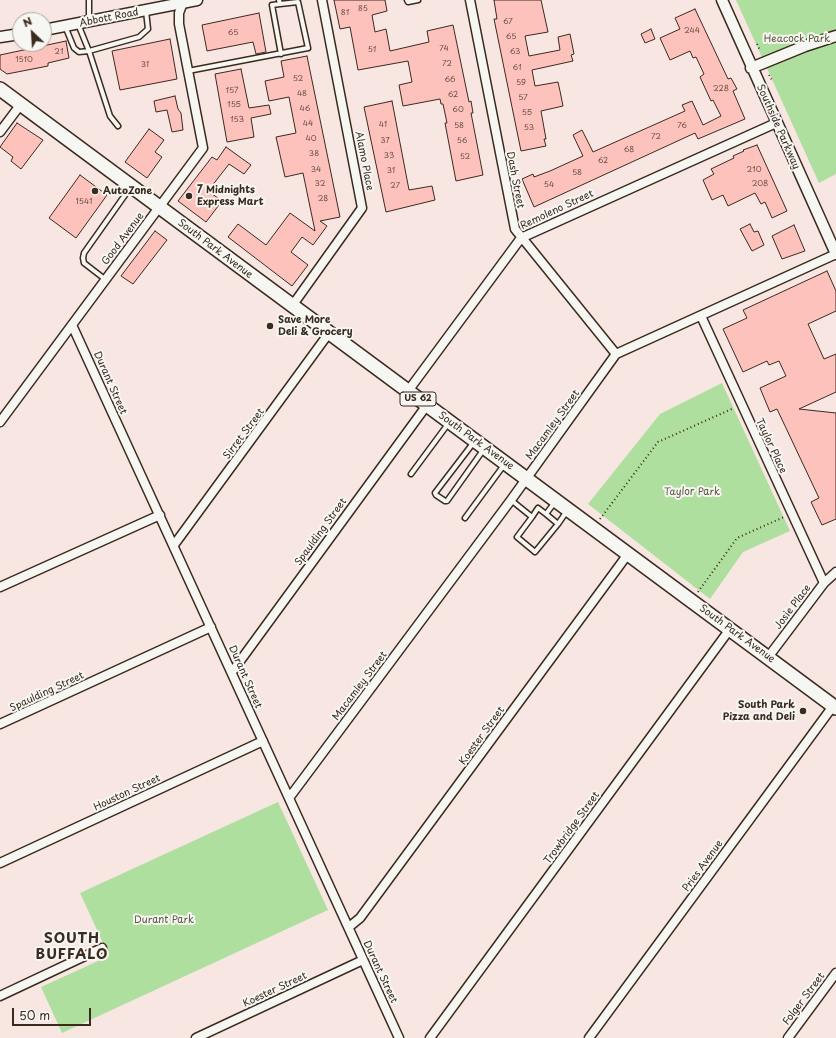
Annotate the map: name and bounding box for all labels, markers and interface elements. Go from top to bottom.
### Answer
house number: 85 [358,4,368,14]
street label: Abbott Road [78,6,140,30]
house number: 81 [341,8,349,18]
north arrow [12,12,52,52]
text: N [20,12,35,31]
house number: 67 [503,17,513,27]
house number: 244 [684,26,700,36]
house number: 65 [228,28,238,38]
house number: 65 [506,32,516,42]
park label: Heacock Park [764,33,830,45]
house number: 74 [439,44,449,54]
house number: 51 [368,45,376,55]
house number: 21 [54,47,64,57]
house number: 63 [510,47,520,57]
house number: 1510 [15,55,33,65]
house number: 72 [442,59,452,69]
house number: 31 [141,60,149,70]
house number: 61 [513,63,521,73]
house number: 52 [293,74,303,84]
house number: 66 [444,75,456,85]
house number: 59 [516,78,526,88]
street label: Southside Parkway [754,83,802,171]
house number: 228 [713,84,729,94]
house number: 157 [225,86,239,96]
house number: 48 [297,89,307,99]
house number: 62 [448,90,458,100]
house number: 57 [518,93,528,103]
house number: 155 [227,100,241,110]
house number: 46 [300,104,310,114]
house number: 60 [452,105,464,115]
house number: 55 [522,108,532,118]
house number: 153 [230,115,244,125]
house number: 44 [303,119,313,129]
house number: 41 [379,120,387,130]
house number: 58 [454,121,464,131]
house number: 76 [677,121,687,131]
house number: 53 [524,123,534,133]
street label: Alamo Place [352,130,376,192]
house number: 72 [651,132,661,142]
house number: 40 [305,134,317,144]
house number: 37 [380,136,390,146]
house number: 56 [457,136,467,146]
house number: 68 [624,145,634,155]
house number: 38 [309,149,319,159]
house number: 33 [384,151,394,161]
street label: Dash Street [504,151,526,209]
house number: 52 [460,152,470,162]
house number: 62 [598,156,608,166]
house number: 34 [311,165,321,175]
house number: 210 [746,165,762,175]
house number: 31 [387,166,395,176]
house number: 58 [572,168,582,178]
house number: 32 [315,179,325,189]
house number: 208 [752,179,768,189]
house number: 54 [544,180,554,190]
house number: 27 [390,181,400,191]
place label: 7 Midnights Express Mart [197,184,263,208]
place label: AutoZone [103,185,152,197]
marker: AutoZone [90,186,100,196]
street label: Remoleno Street [519,188,595,232]
marker: 7 Midnights Express Mart [184,191,194,201]
house number: 28 [318,194,328,204]
house number: 1541 [76,197,92,207]
street label: Good Avenue [99,210,147,268]
street label: South Park Avenue [175,217,255,281]
place label: Save More Deli & Grocery [278,314,353,338]
marker: Save More Deli & Grocery [265,321,275,331]
street label: Durant Street [91,350,129,416]
street label: Macamley Street [524,388,582,462]
road number: US 62 [400,392,436,406]
street label: Sirret Street [221,406,267,462]
street label: South Park Avenue [436,410,516,472]
street label: Taylor Place [753,417,789,475]
park label: Taylor Park [664,486,720,498]
street label: Spaulding Street [293,496,349,568]
street label: Josie Place [772,582,814,632]
street label: South Park Avenue [697,603,777,665]
street label: Durant Street [226,644,264,710]
street label: Macamley Street [330,649,390,723]
street label: Spaulding Street [8,670,86,714]
place label: South Park Pizza and Deli [723,699,795,722]
street label: Koester Street [457,705,507,767]
marker: South Park Pizza and Deli [798,706,808,716]
street label: Houston Street [92,772,162,814]
street label: Trowbridge Street [542,789,602,867]
street label: Pries Avenue [680,838,726,894]
park label: Durant Park [134,914,194,926]
district label: SOUTH BUFFALO [35,931,109,964]
street label: Durant Street [360,939,400,1005]
street label: Koester Street [241,970,309,1010]
street label: Folger Street [780,970,828,1028]
scale bar [14,1000,93,1026]
text: 50 m [19,1006,50,1024]

